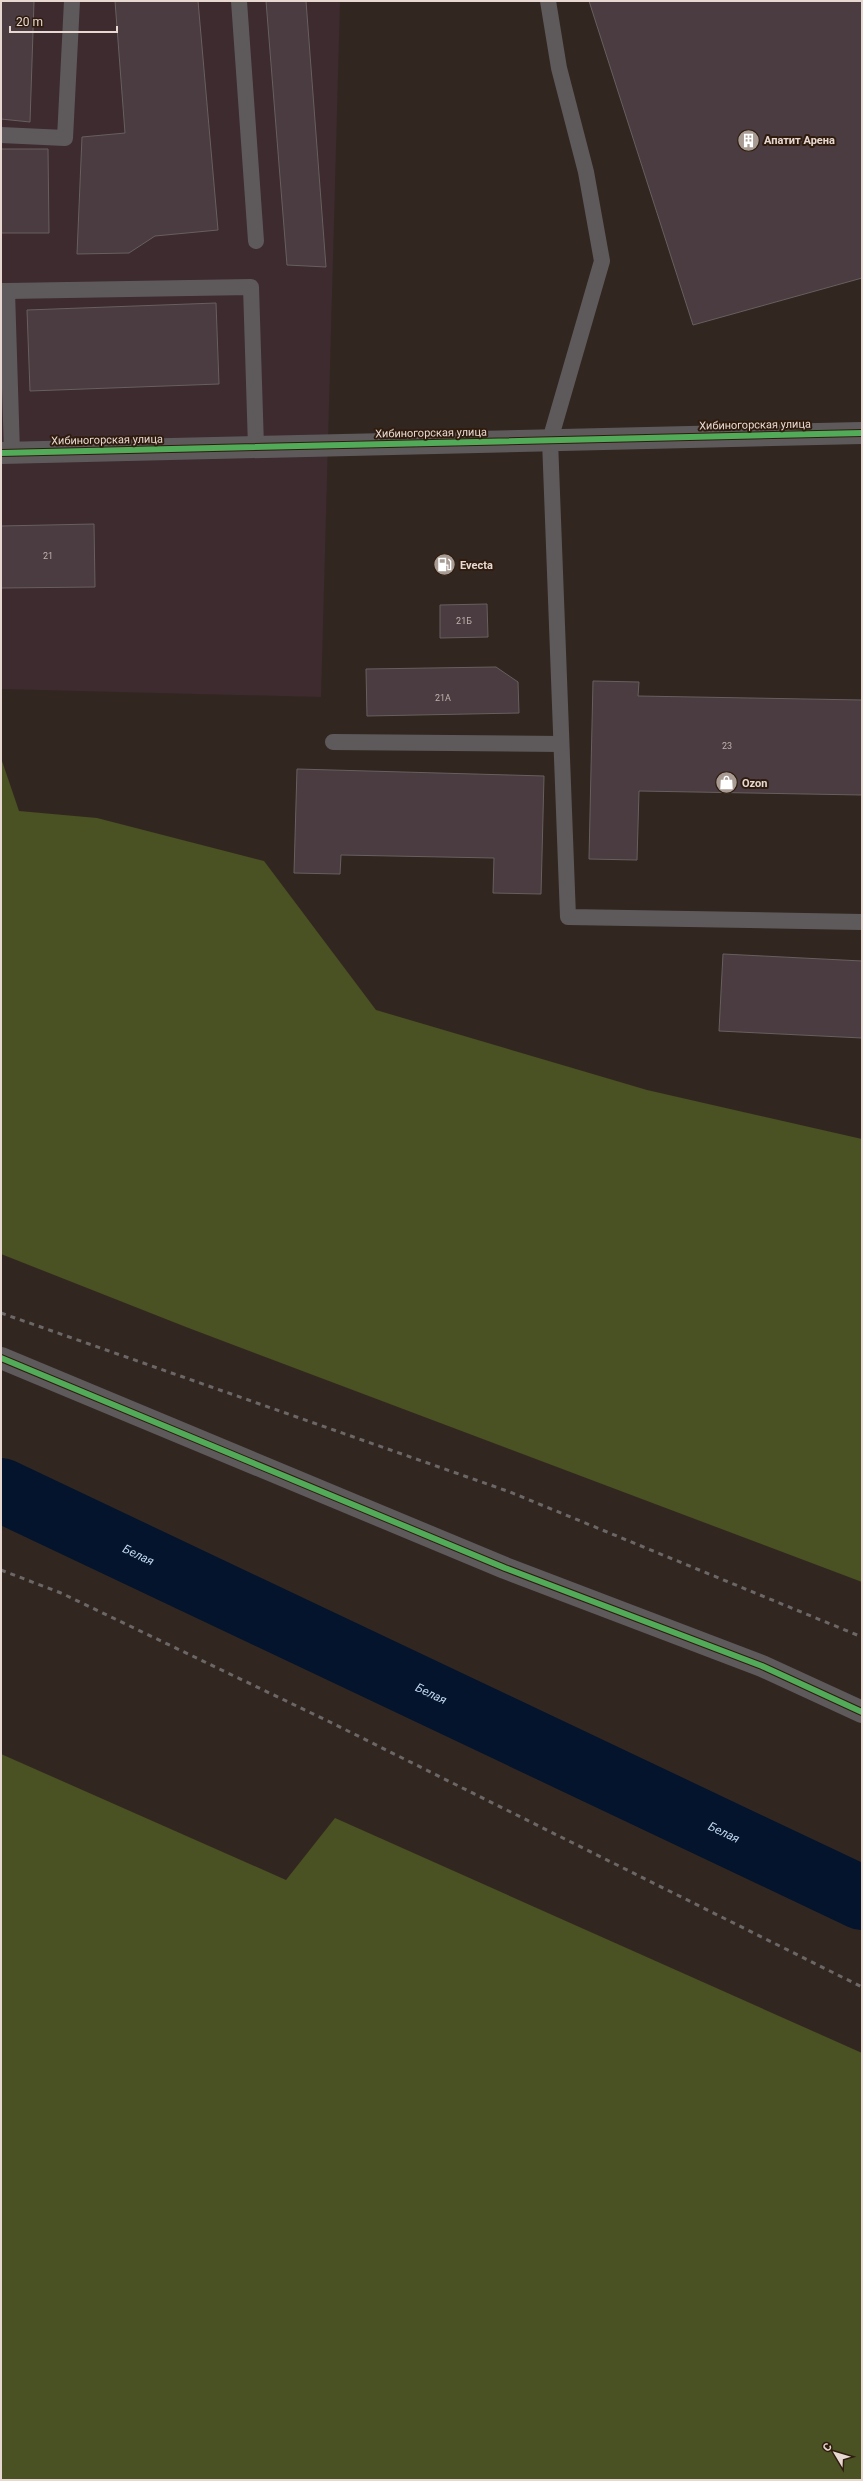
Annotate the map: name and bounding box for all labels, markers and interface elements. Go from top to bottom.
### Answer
scale bar [10,8,117,34]
text: 20 m [16,15,43,29]
building icon: Апатит Арена [735,127,761,153]
place label: Апатит Арена [764,134,835,147]
street label: Хибиногорская улица [699,418,811,432]
street label: Хибиногорская улица [375,426,487,440]
street label: Хибиногорская улица [51,433,163,447]
house number: 21 [43,551,53,561]
fuel station icon: Evecta [432,552,458,578]
place label: Evecta [460,559,493,572]
house number: 21Б [456,616,472,626]
house number: 21А [435,693,451,703]
house number: 23 [722,741,732,751]
shop icon: Ozon [714,770,740,796]
place label: Ozon [742,777,767,790]
water label: Белая [120,1542,156,1568]
water label: Белая [413,1680,449,1707]
water label: Белая [706,1819,742,1846]
north arrow [815,2433,855,2473]
text: С [820,2440,835,2454]

